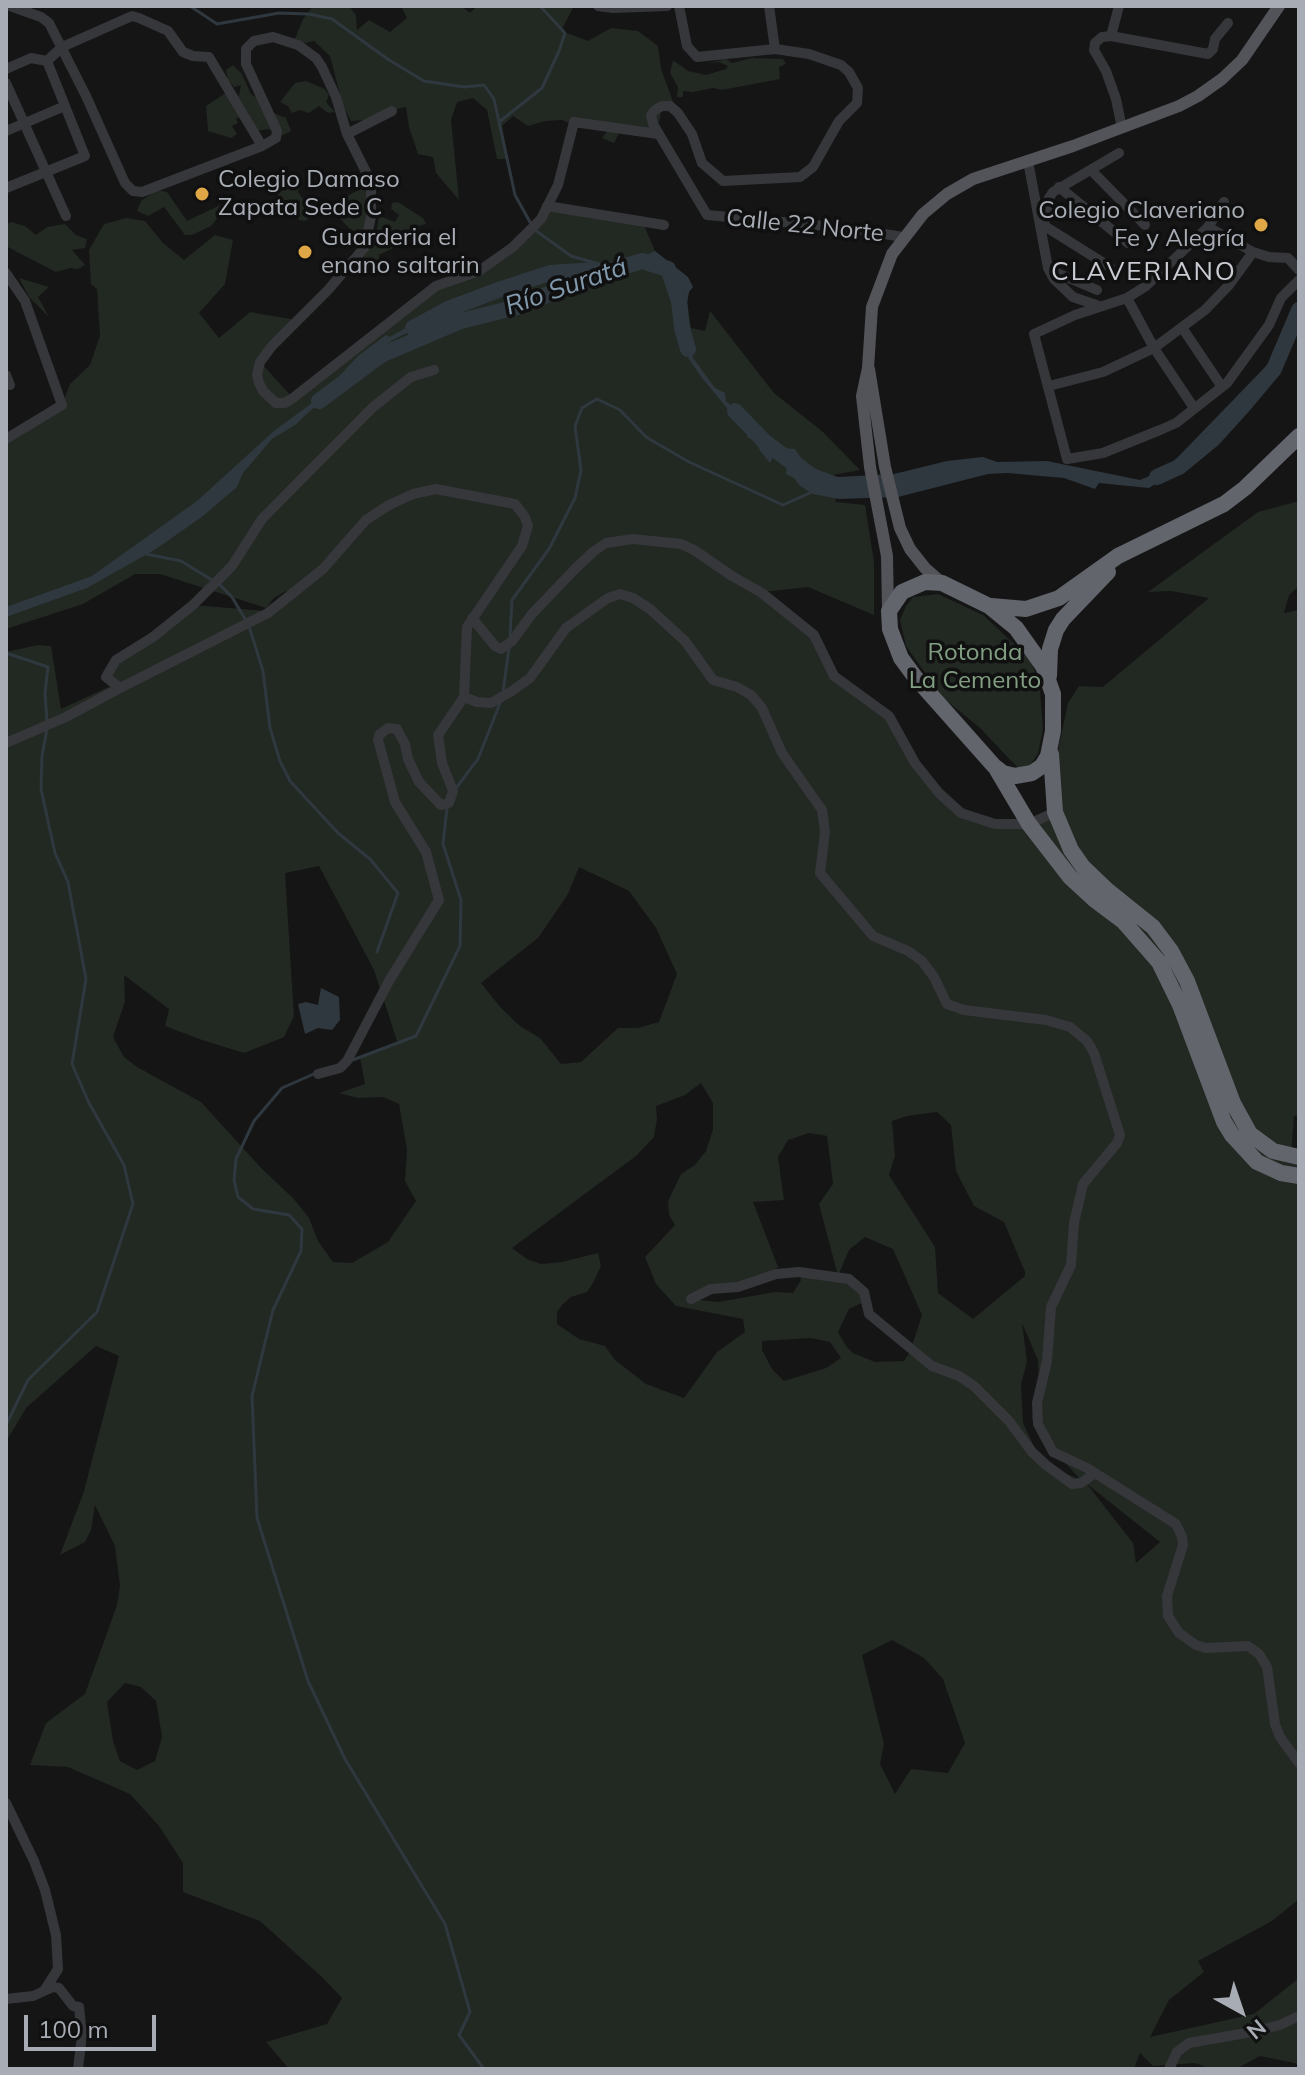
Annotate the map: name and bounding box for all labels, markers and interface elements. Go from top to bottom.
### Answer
place label: Colegio Damaso Zapata Sede C [218,166,400,222]
marker: Colegio Damaso Zapata Sede C [193,185,211,203]
place label: Colegio Claveriano Fe y Alegría [1038,197,1245,253]
street label: Calle 22 Norte [725,203,885,249]
marker: Colegio Claveriano Fe y Alegría [1252,216,1270,234]
place label: Guarderia el enano saltarin [321,224,480,280]
marker: Guarderia el enano saltarin [296,243,314,261]
water label: Río Suratá [501,252,631,322]
district label: CLAVERIANO [1051,256,1237,288]
park label: Rotonda La Cemento [909,639,1041,695]
north arrow [1201,1971,1281,2051]
scale bar [28,1999,160,2049]
text: N [1241,2013,1272,2045]
text: 100 m [38,2014,109,2044]

